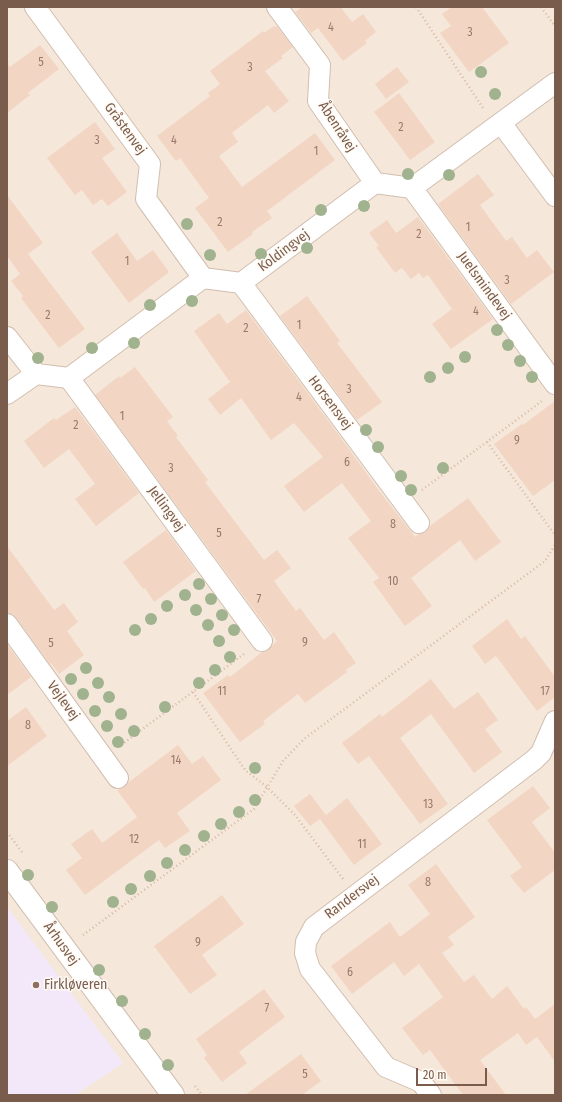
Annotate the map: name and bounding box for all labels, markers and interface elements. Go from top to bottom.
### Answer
house number: 4 [328,21,334,35]
house number: 3 [467,26,473,40]
house number: 5 [38,56,44,70]
house number: 3 [247,61,253,75]
street label: Åbenråvej [314,99,360,155]
street label: Gråstenvej [100,100,150,158]
house number: 2 [398,121,404,135]
house number: 3 [94,134,100,148]
house number: 4 [171,134,177,148]
house number: 1 [314,145,318,159]
house number: 2 [217,216,223,230]
house number: 1 [466,221,470,235]
street label: Koldingvej [255,226,313,276]
house number: 2 [416,228,422,242]
street label: Juelsmindevej [454,249,514,323]
house number: 1 [125,255,129,269]
house number: 3 [504,274,510,288]
house number: 4 [473,305,479,319]
house number: 2 [45,309,51,323]
house number: 1 [297,319,301,333]
house number: 2 [243,322,249,336]
street label: Horsensvej [304,373,356,433]
house number: 3 [346,383,352,397]
house number: 4 [296,391,302,405]
house number: 1 [120,410,124,424]
house number: 2 [73,419,79,433]
house number: 9 [514,434,520,448]
house number: 6 [344,456,350,470]
house number: 3 [168,462,174,476]
street label: Jellingvej [144,483,188,535]
house number: 8 [390,518,396,532]
house number: 5 [216,527,222,541]
house number: 10 [388,575,398,589]
house number: 7 [257,593,261,607]
house number: 9 [302,636,308,650]
house number: 5 [48,637,54,651]
street label: Vejlevej [43,678,83,724]
house number: 11 [217,685,227,699]
house number: 17 [540,685,550,699]
house number: 8 [25,719,31,733]
house number: 14 [171,754,181,768]
house number: 13 [423,798,433,812]
house number: 12 [129,833,139,847]
house number: 11 [357,838,367,852]
street label: Randersvej [322,871,382,923]
house number: 8 [425,876,431,890]
street label: Århusvej [40,919,82,969]
house number: 9 [195,936,201,950]
house number: 6 [347,966,353,980]
place label: Firkløveren [44,977,107,993]
marker: Firkløveren [31,980,41,990]
house number: 7 [265,1002,269,1016]
scale bar [418,1060,489,1086]
house number: 5 [302,1068,308,1082]
text: 20 m [423,1068,447,1082]

